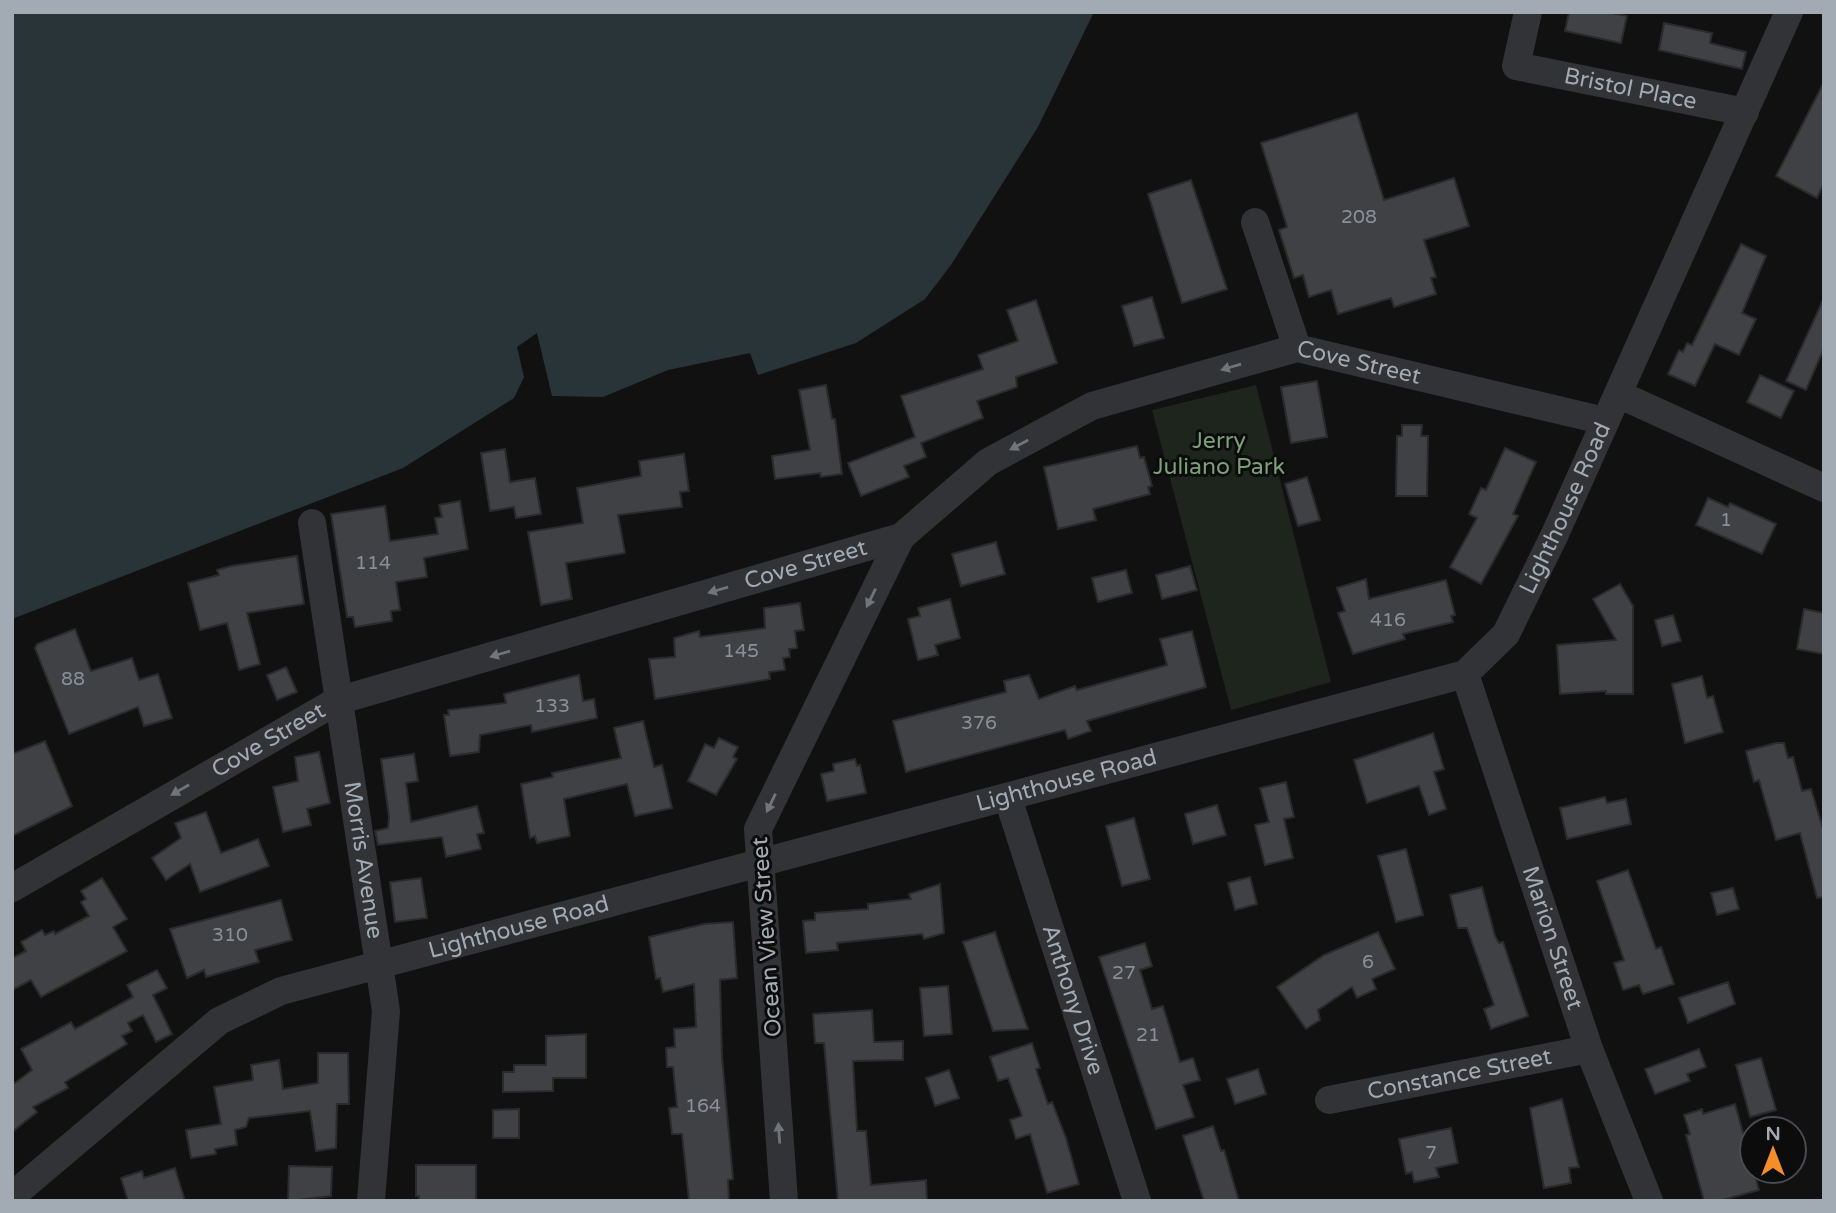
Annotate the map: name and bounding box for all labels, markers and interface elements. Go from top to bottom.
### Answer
street label: Bristol Place [1562,62,1699,116]
house number: 208 [1341,206,1377,228]
street label: Cove Street [1294,334,1424,391]
one-way arrow [1220,362,1241,372]
street label: Lighthouse Road [1514,418,1617,599]
park label: Jerry Juliano Park [1153,427,1285,481]
one-way arrow [1009,439,1029,451]
house number: 1 [1720,509,1732,531]
street label: Cove Street [741,534,870,596]
house number: 114 [355,552,391,574]
one-way arrow [707,586,728,596]
one-way arrow [866,588,877,608]
house number: 416 [1370,609,1406,631]
house number: 145 [723,640,759,662]
one-way arrow [489,649,510,659]
house number: 88 [61,668,85,690]
house number: 133 [534,695,570,717]
street label: Cove Street [207,697,330,784]
house number: 376 [961,712,997,734]
street label: Lighthouse Road [973,743,1160,818]
street label: Morris Avenue [337,780,389,941]
one-way arrow [170,784,190,796]
one-way arrow [766,793,777,813]
street label: Ocean View Street [746,836,788,1038]
street label: Marion Street [1516,863,1589,1013]
street label: Lighthouse Road [425,890,612,965]
street label: Anthony Drive [1035,921,1110,1079]
house number: 310 [212,924,248,946]
house number: 6 [1362,951,1374,973]
house number: 27 [1112,962,1136,984]
house number: 21 [1136,1024,1160,1046]
street label: Constance Street [1365,1043,1554,1106]
house number: 164 [685,1095,721,1117]
north arrow [1738,1115,1808,1185]
one-way arrow [774,1121,785,1143]
text: N [1765,1123,1781,1145]
house number: 7 [1425,1142,1437,1164]

